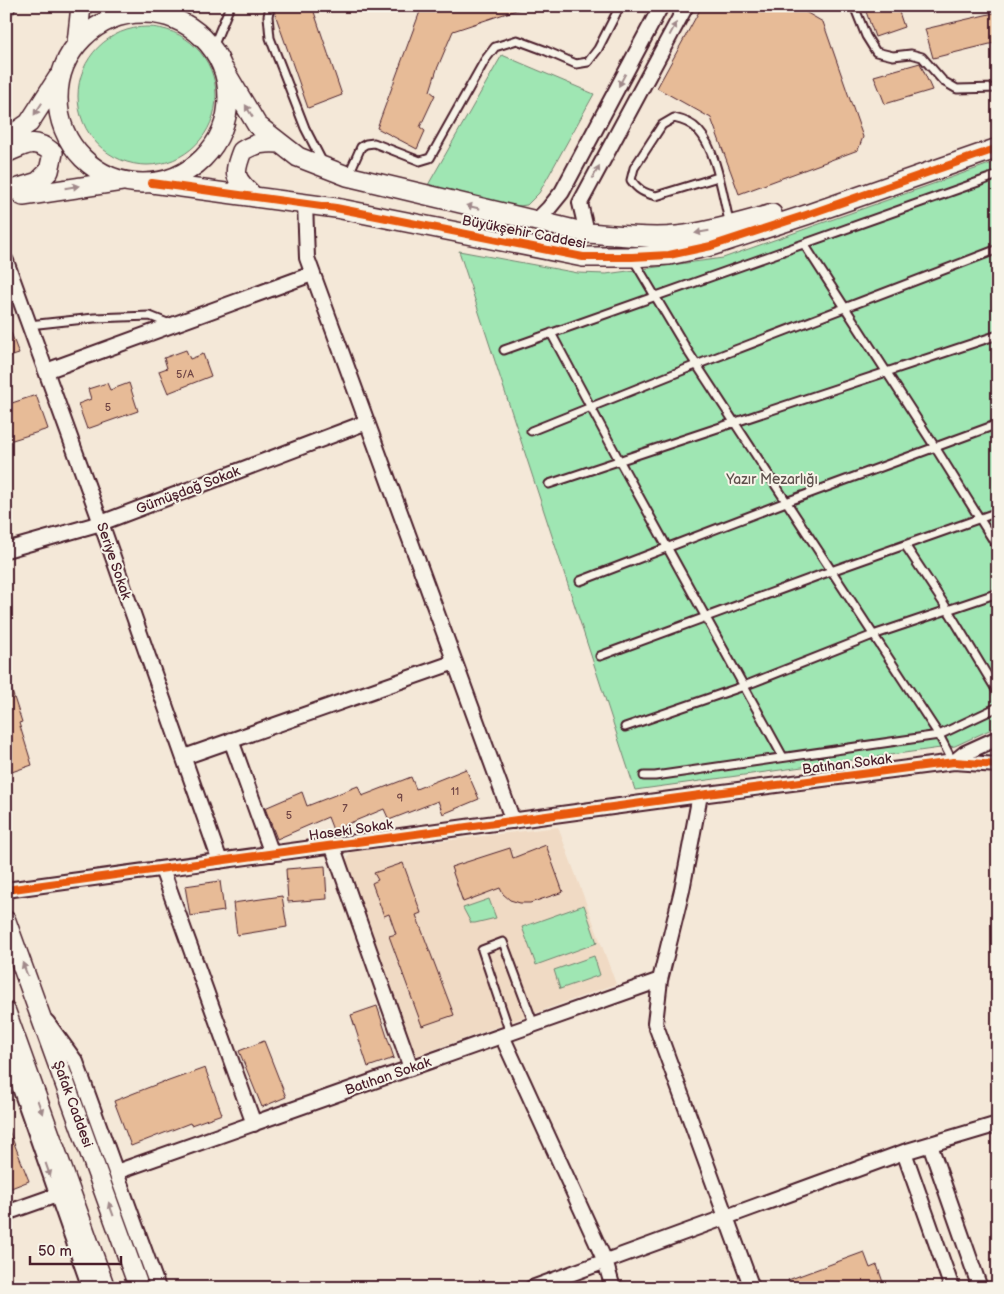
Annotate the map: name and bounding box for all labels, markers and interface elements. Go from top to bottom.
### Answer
one-way arrow [669,22,678,36]
one-way arrow [617,74,626,87]
one-way arrow [34,102,43,115]
one-way arrow [245,104,254,117]
one-way arrow [592,165,600,179]
one-way arrow [64,183,80,191]
one-way arrow [465,203,480,211]
street label: Büyükşehir Caddesi [461,212,587,252]
one-way arrow [693,228,709,236]
house number: 5/A [176,368,194,381]
house number: 5 [105,401,111,414]
street label: Gümüşdağ Sokak [134,462,243,518]
park label: Yazır Mezarlığı [725,471,818,488]
street label: Seriye Sokak [93,520,135,602]
street label: Batıhan Sokak [801,750,893,778]
house number: 11 [451,785,459,798]
house number: 9 [397,792,403,805]
house number: 7 [342,802,348,815]
house number: 5 [286,809,292,822]
street label: Haseki Sokak [308,816,394,844]
one-way arrow [21,962,28,977]
street label: Batıhan Sokak [343,1053,433,1099]
street label: Şafak Caddesi [49,1058,97,1150]
one-way arrow [36,1100,44,1115]
one-way arrow [45,1163,52,1178]
one-way arrow [107,1201,115,1216]
scale bar [30,1234,121,1266]
text: 50 m [38,1242,72,1261]

